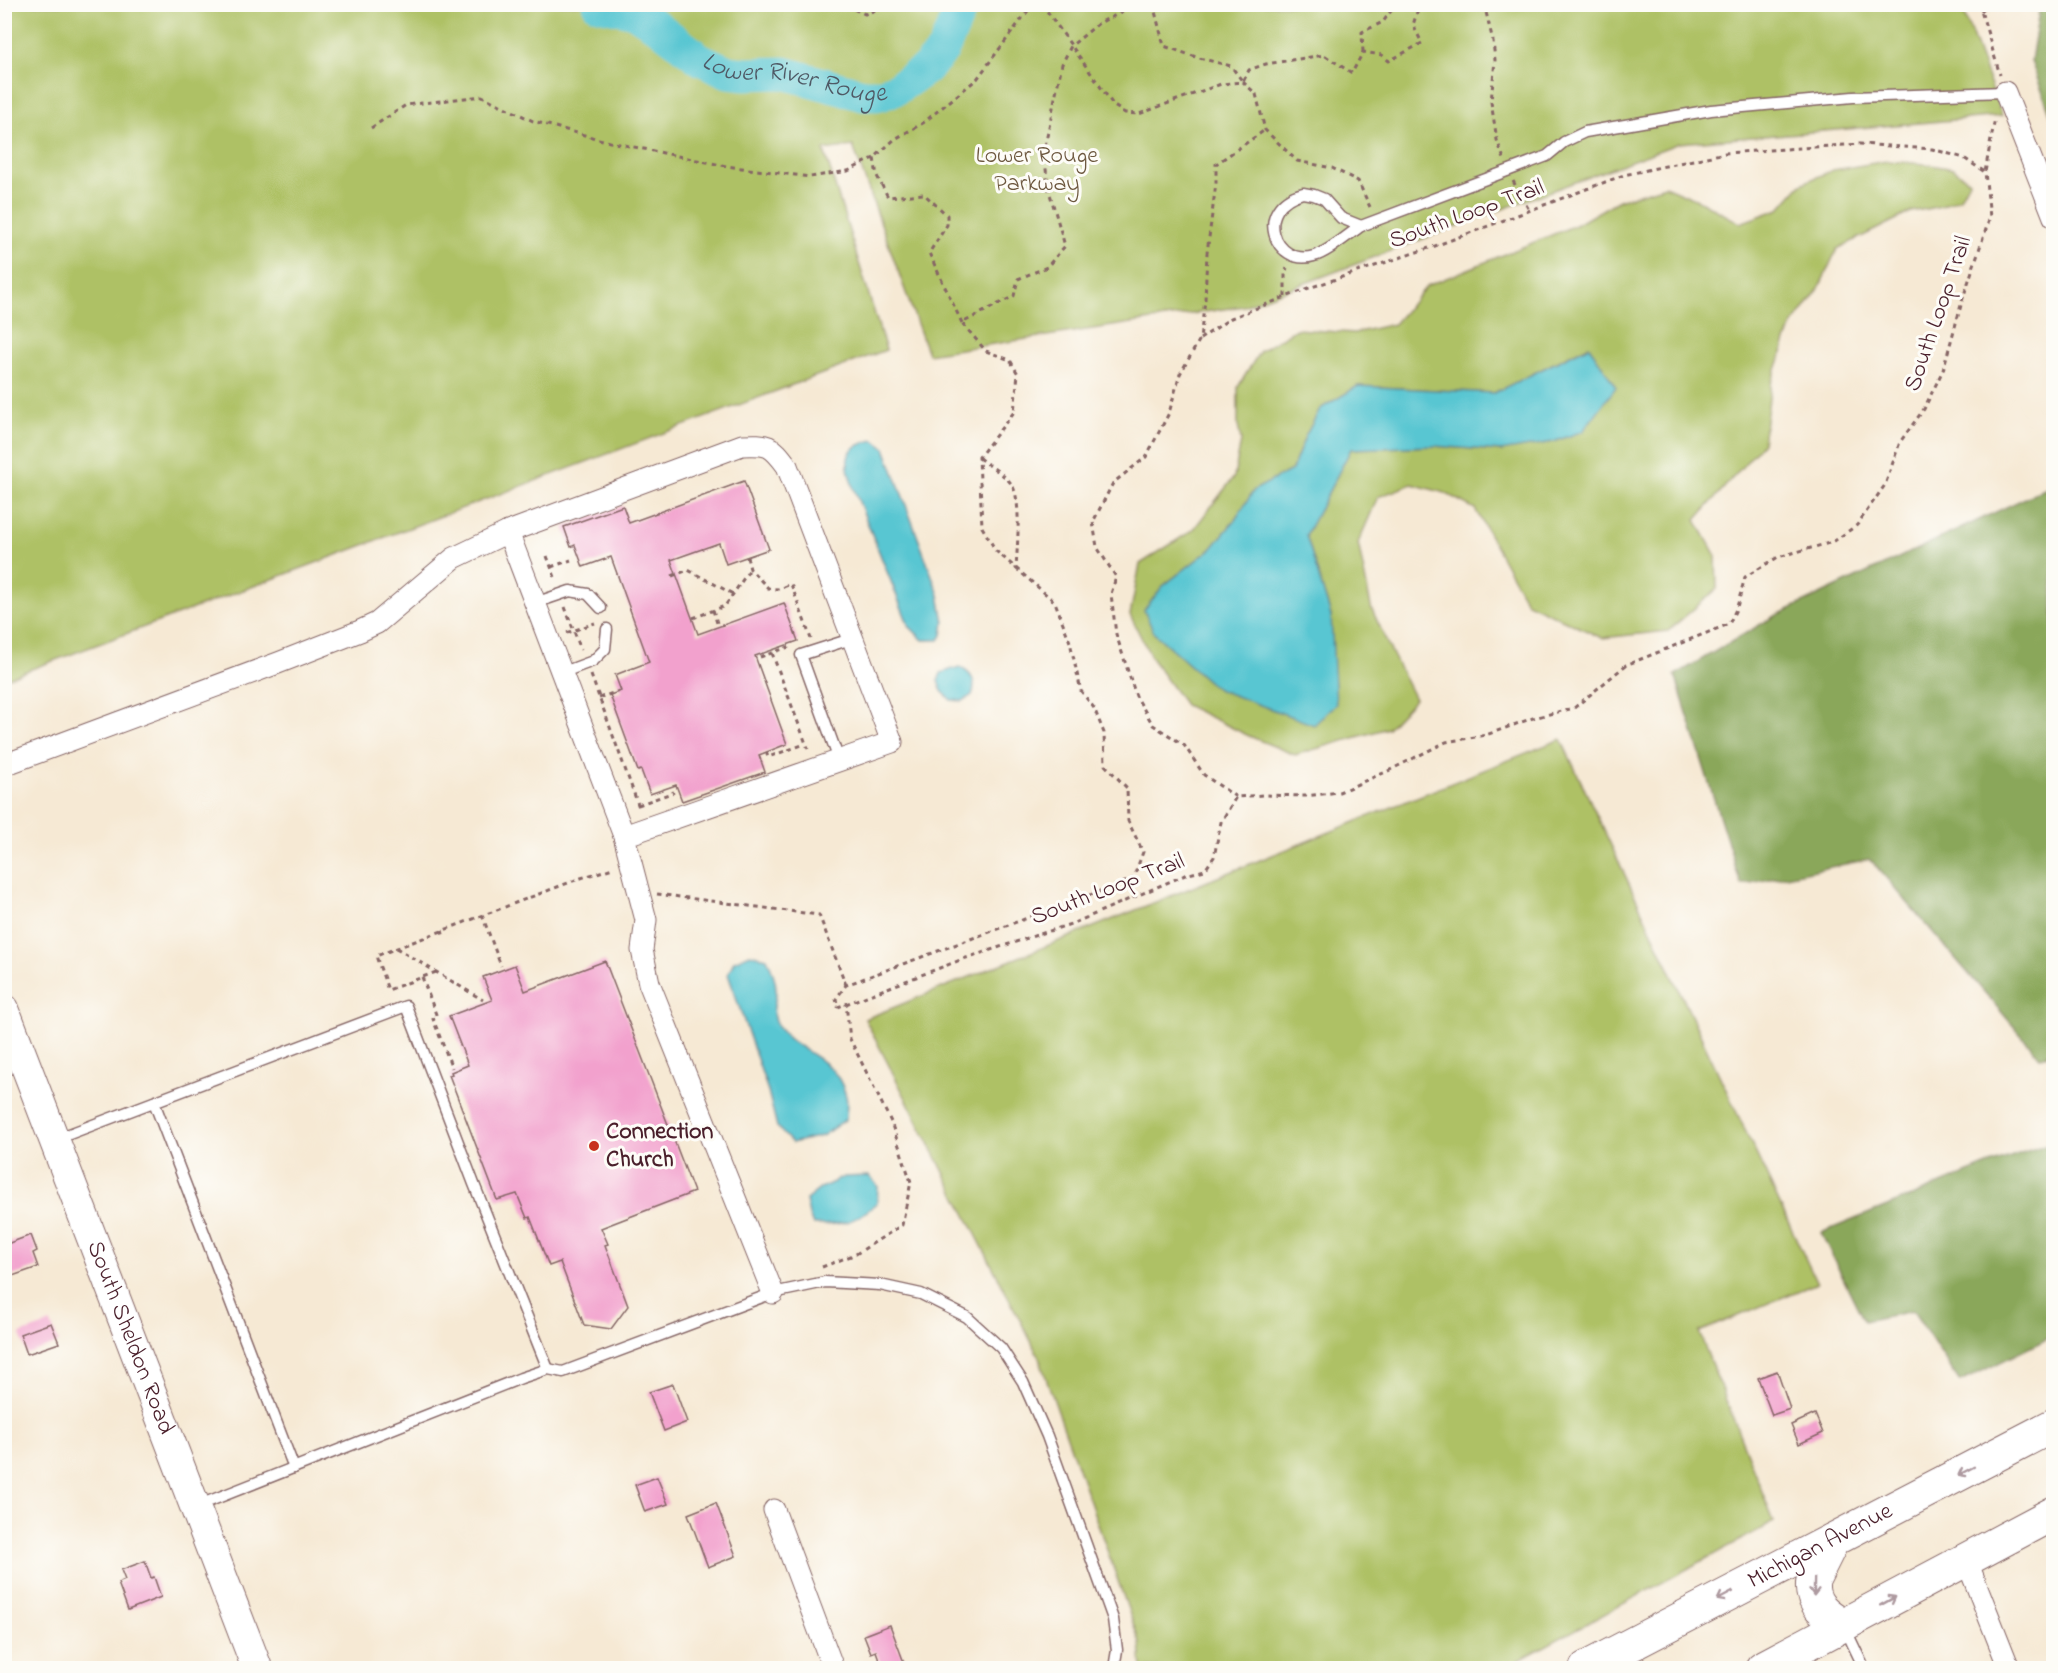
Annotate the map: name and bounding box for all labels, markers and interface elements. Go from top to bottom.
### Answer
water label: Lower River Rouge [695,43,894,115]
park label: Lower Rouge Parkway [976,139,1098,203]
street label: South Loop Trail [1385,171,1549,259]
street label: South Loop Trail [1896,232,1982,396]
street label: South Loop Trail [1026,845,1190,935]
place label: Connection Church [606,1115,714,1178]
marker: Connection Church [587,1139,601,1153]
street label: South Sheldon Road [77,1236,183,1440]
one-way arrow [1958,1466,1976,1477]
street label: Michigan Avenue [1742,1494,1899,1598]
one-way arrow [1808,1577,1820,1597]
one-way arrow [1717,1591,1735,1602]
one-way arrow [1879,1595,1896,1607]

